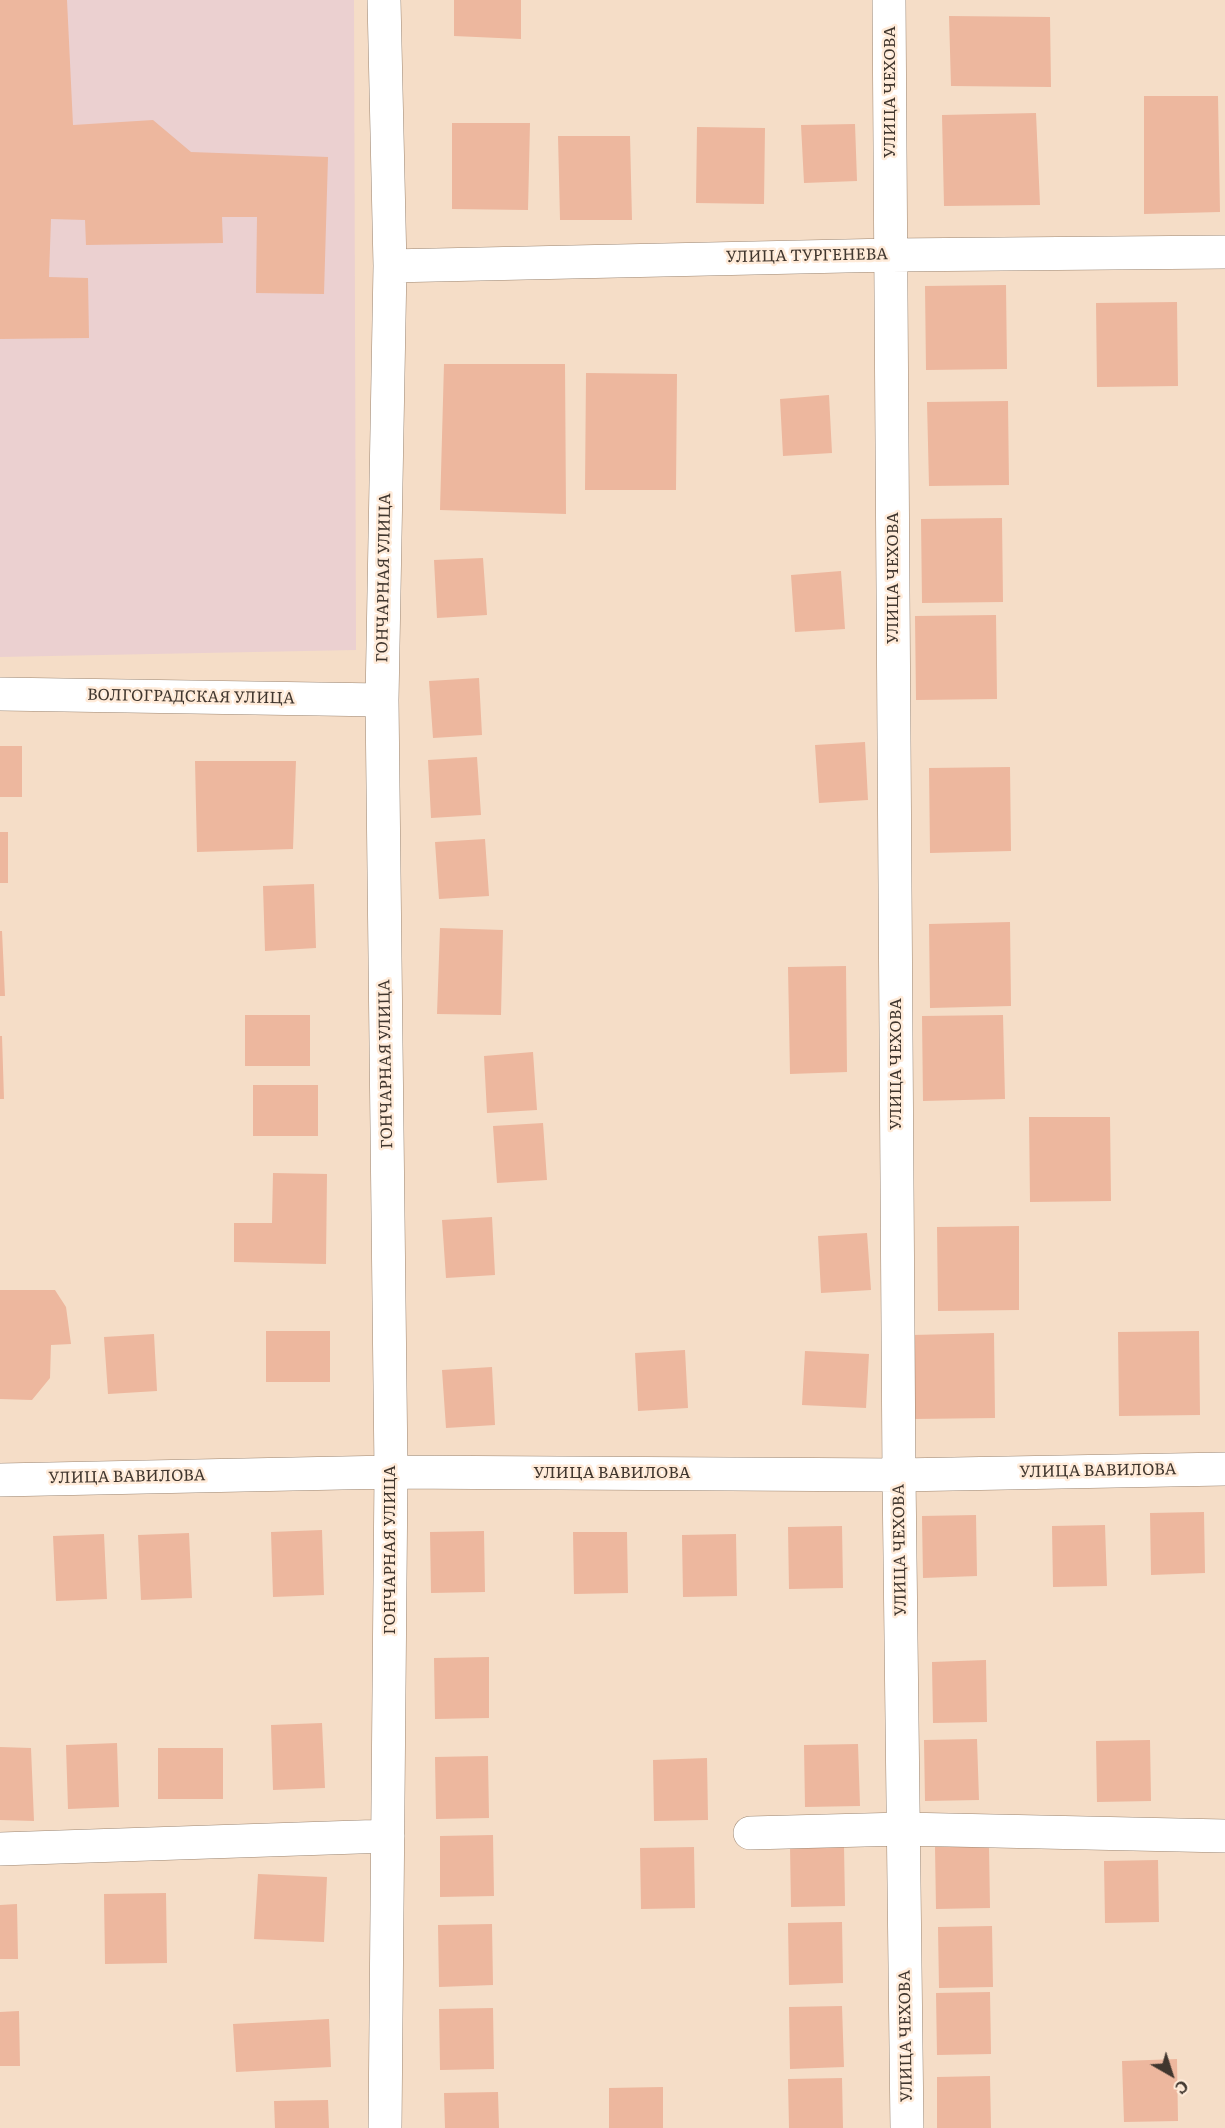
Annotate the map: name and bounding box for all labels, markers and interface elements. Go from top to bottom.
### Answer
street label: УЛИЦА ЧЕХОВА [880,26,900,158]
street label: УЛИЦА ТУРГЕНЕВА [726,245,888,267]
street label: ГОНЧАРНАЯ УЛИЦА [373,493,395,663]
street label: УЛИЦА ЧЕХОВА [883,512,903,644]
street label: ВОЛГОГРАДСКАЯ УЛИЦА [87,686,295,708]
street label: ГОНЧАРНАЯ УЛИЦА [375,979,397,1149]
street label: УЛИЦА ЧЕХОВА [886,998,906,1130]
street label: УЛИЦА ВАВИЛОВА [1019,1460,1177,1482]
street label: УЛИЦА ВАВИЛОВА [533,1463,691,1483]
street label: ГОНЧАРНАЯ УЛИЦА [380,1465,400,1635]
street label: УЛИЦА ВАВИЛОВА [48,1466,206,1488]
street label: УЛИЦА ЧЕХОВА [889,1484,911,1616]
street label: УЛИЦА ЧЕХОВА [895,1970,917,2102]
north arrow [1141,2044,1201,2104]
text: С [1170,2075,1194,2101]

